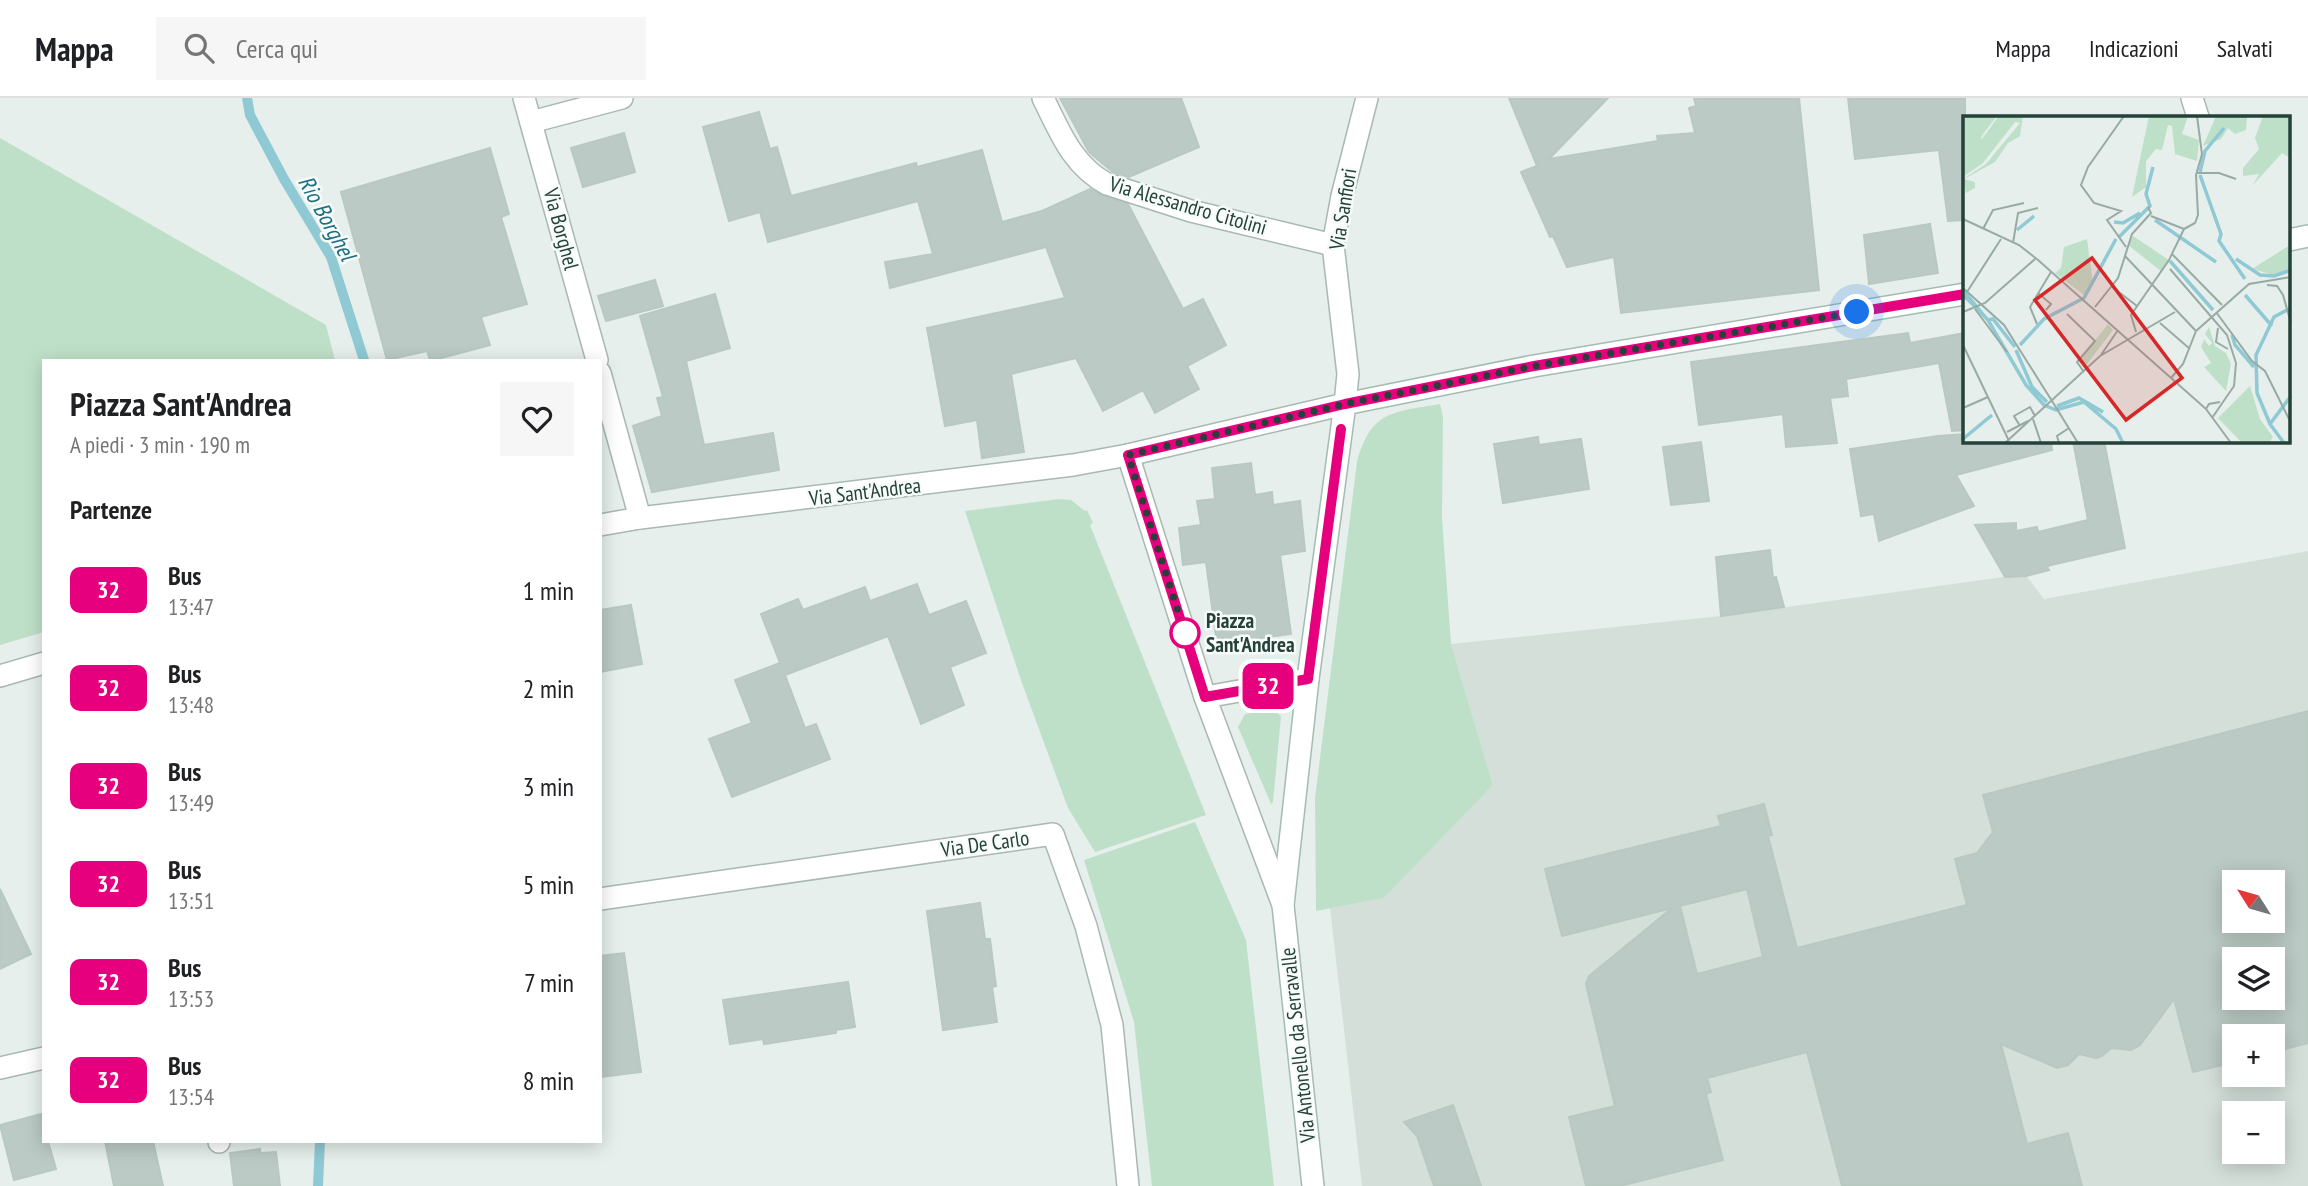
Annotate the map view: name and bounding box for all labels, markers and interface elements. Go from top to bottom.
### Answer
search box [156,17,646,80]
text: Mappa [35,27,114,70]
icon: search [180,29,218,67]
text: Cerca qui [236,32,318,65]
text: Mappa [1996,33,2051,64]
text: Indicazioni [2089,33,2179,64]
text: Salvati [2217,33,2273,64]
inset map [1963,116,2290,443]
street label: Via Sanfiori [1323,166,1362,253]
water label: Rio Borghel [292,170,364,268]
street label: Via Alessandro Citolini [1105,170,1270,241]
street label: Via Borghel [537,184,585,273]
your location [1839,294,1874,329]
text: Piazza Sant'Andrea [70,382,292,425]
button: heart [500,382,574,456]
text: A piedi · 3 min · 190 m [70,430,250,459]
street label: Via Sant'Andrea [807,471,922,512]
text: Partenze [70,493,152,526]
text: Bus [168,559,201,592]
text: 32 [97,574,120,605]
text: 1 min [523,574,574,607]
text: 13:47 [168,592,214,621]
place label: Piazza Sant'Andrea [1206,607,1295,658]
marker: Piazza Sant'Andrea [1170,618,1200,648]
text: Bus [168,657,201,690]
line badge: 32 [1236,663,1300,709]
text: 32 [1257,670,1279,701]
text: 32 [97,672,120,703]
text: 2 min [523,672,574,705]
text: 13:48 [168,690,214,719]
text: Bus [168,755,201,788]
text: 32 [97,770,120,801]
text: 3 min [523,770,574,803]
text: 13:49 [168,788,214,817]
street label: Via De Carlo [938,824,1031,863]
text: Bus [168,853,201,886]
text: 32 [97,868,120,899]
text: 5 min [523,868,574,901]
north arrow [2222,870,2286,933]
map controls [2222,870,2285,1164]
text: 13:51 [168,886,214,915]
street label: Via Antonello da Serravalle [1274,946,1321,1145]
button: layers [2222,947,2285,1010]
text: Bus [168,951,201,984]
text: 32 [97,966,120,997]
text: 7 min [524,966,574,999]
text: 13:53 [168,984,214,1013]
button: + [2222,1024,2285,1087]
text: Bus [168,1049,201,1082]
text: 32 [97,1064,120,1095]
text: 8 min [523,1064,574,1097]
text: 13:54 [168,1082,214,1111]
button: − [2222,1101,2285,1164]

